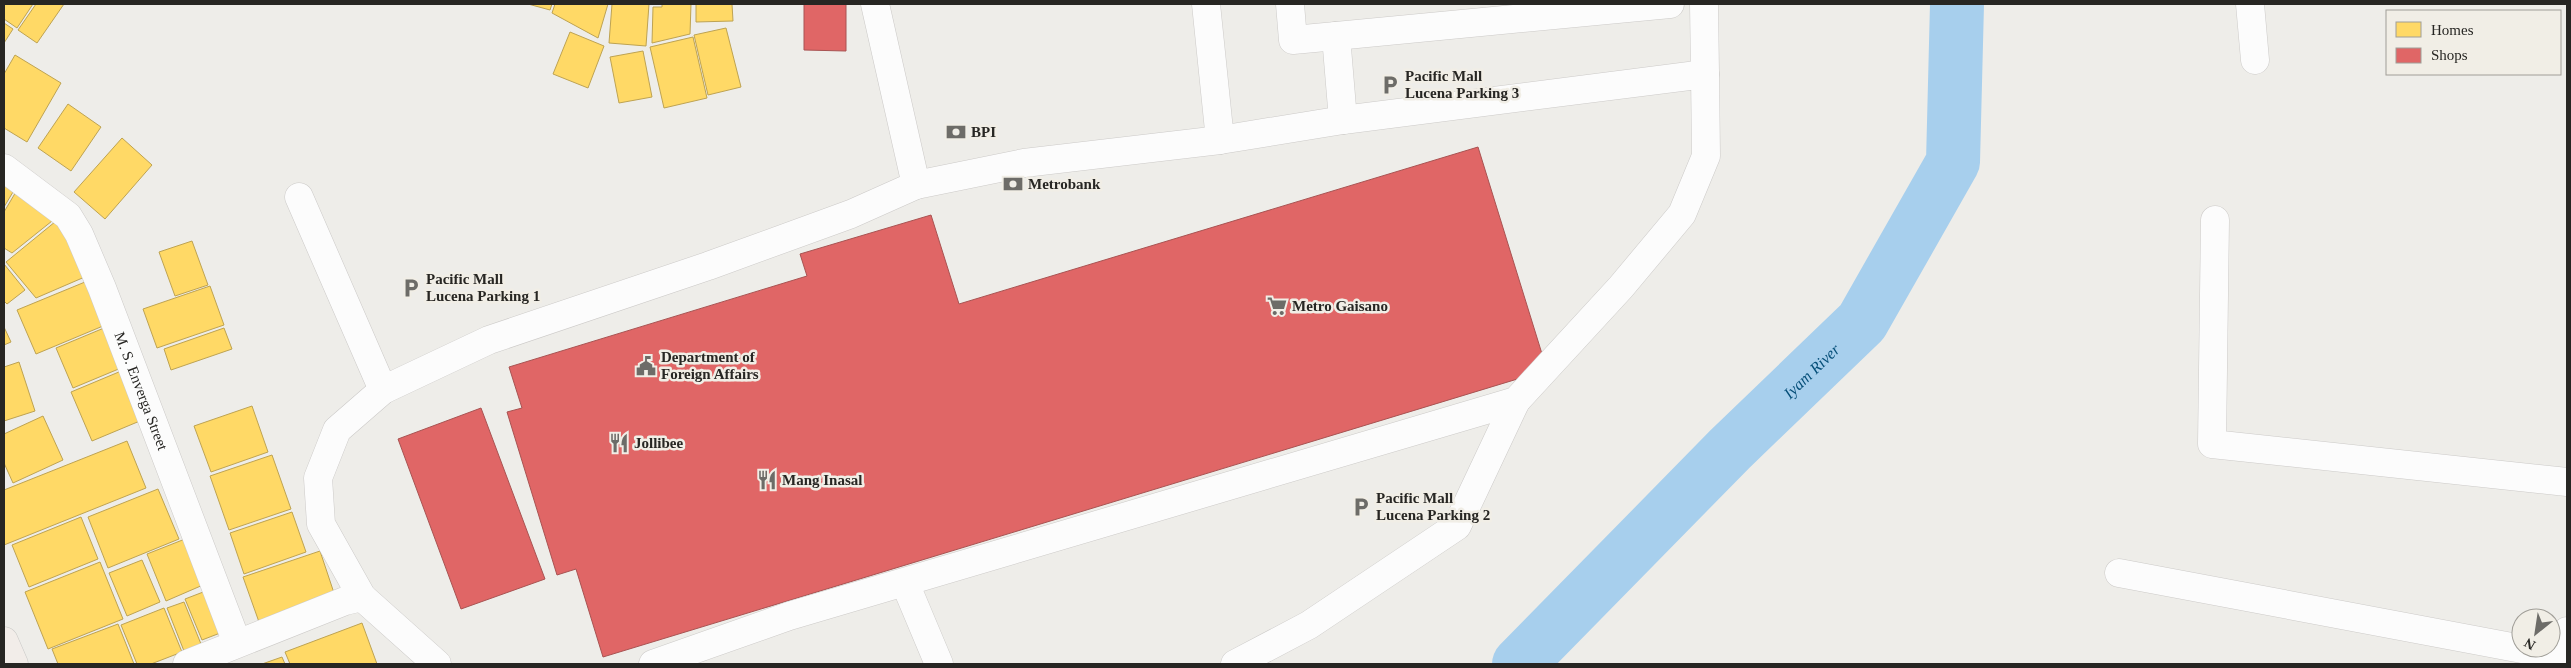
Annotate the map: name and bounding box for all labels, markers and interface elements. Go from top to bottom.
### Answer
legend [2386,10,2561,75]
text: Homes [2431,22,2474,38]
text: Shops [2431,47,2468,63]
place label: Pacific Mall Lucena Parking 3 [1405,68,1519,101]
parking icon: Pacific Mall Lucena Parking 3 [1379,74,1401,96]
bank icon: BPI [945,121,967,143]
place label: BPI [971,124,996,140]
bank icon: Metrobank [1002,173,1024,195]
place label: Metrobank [1028,176,1101,192]
place label: Pacific Mall Lucena Parking 1 [426,271,540,304]
parking icon: Pacific Mall Lucena Parking 1 [400,277,422,299]
supermarket icon: Metro Gaisano [1266,295,1288,317]
place label: Metro Gaisano [1292,298,1388,314]
street label: M. S. Enverga Street [111,330,171,453]
water label: Iyam River [1780,340,1844,403]
place label: Department of Foreign Affairs [661,349,759,382]
public building icon: Department of Foreign Affairs [635,355,657,377]
restaurant icon: Jollibee [608,432,630,454]
place label: Jollibee [634,435,684,451]
restaurant icon: Mang Inasal [756,469,778,491]
place label: Mang Inasal [782,472,862,488]
place label: Pacific Mall Lucena Parking 2 [1376,490,1490,523]
parking icon: Pacific Mall Lucena Parking 2 [1350,496,1372,518]
north arrow [2511,608,2561,658]
text: N [2522,635,2538,653]

